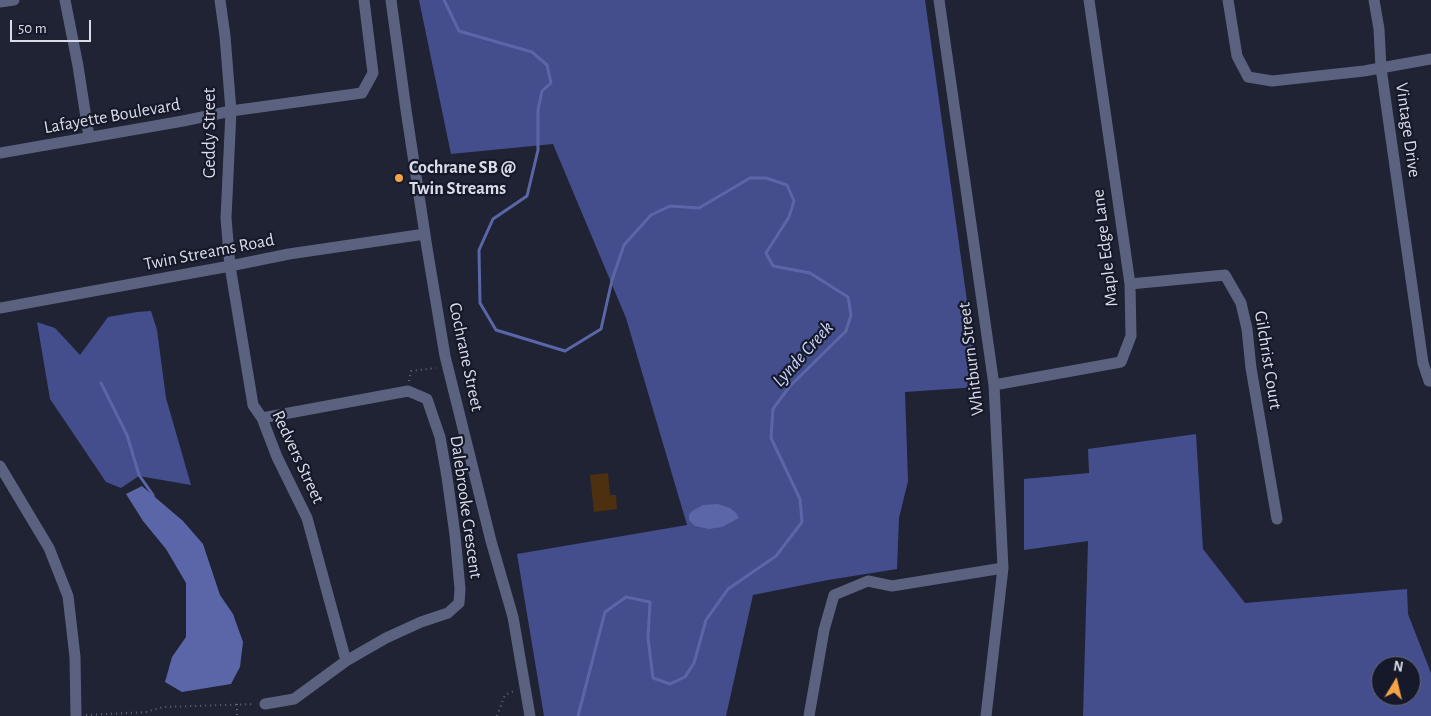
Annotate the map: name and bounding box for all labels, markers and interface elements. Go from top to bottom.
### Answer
scale bar [12,10,94,42]
text: 50 m [18,21,47,36]
street label: Vintage Drive [1391,81,1425,179]
street label: Geddy Street [199,88,221,178]
street label: Lafayette Boulevard [42,93,182,139]
place label: Cochrane SB @ Twin Streams [409,157,516,200]
marker: Cochrane SB @ Twin Streams [393,172,405,184]
street label: Maple Edge Lane [1087,188,1123,308]
street label: Twin Streams Road [142,229,276,275]
street label: Cochrane Street [444,301,488,413]
street label: Whitburn Street [953,301,989,417]
street label: Gilchrist Court [1250,309,1286,411]
water label: Lynde Creek [768,316,838,392]
street label: Redvers Street [267,407,329,507]
street label: Dalebrooke Crescent [445,434,487,580]
north arrow [1371,656,1421,706]
text: N [1392,659,1404,675]

